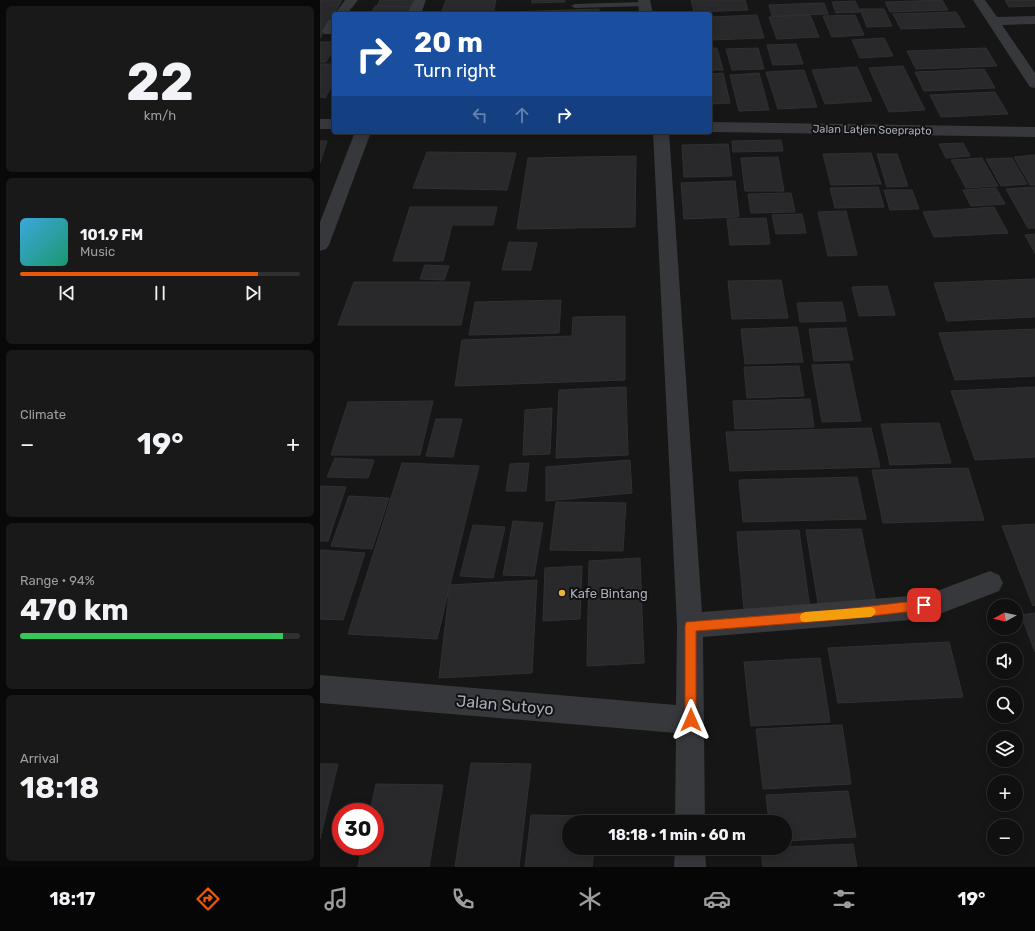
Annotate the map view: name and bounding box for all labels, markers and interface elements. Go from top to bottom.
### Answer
text: 20 m [414,26,483,59]
icon: right [348,28,400,80]
text: 22 [126,51,194,113]
text: Turn right [414,60,496,82]
icon: left [469,104,491,126]
icon: ahead [511,104,533,126]
icon: right [553,104,575,126]
text: km/h [144,108,176,123]
street label: Jalan Latjen Soeprapto [812,122,932,138]
text: 101.9 FM [80,226,143,244]
text: Music [80,244,115,259]
icon: previous [56,282,78,304]
icon: pause [149,282,171,304]
icon: next [242,282,264,304]
text: Climate [20,407,66,422]
text: 19° [137,426,184,462]
text: − [20,431,34,458]
text: + [286,431,300,458]
text: Range · 94% [20,573,95,588]
place label: Kafe Bintang [570,586,648,602]
marker: Kafe Bintang [557,588,567,598]
pin [907,588,941,622]
text: 470 km [20,592,129,628]
icon: arrive [913,594,935,616]
north arrow [987,599,1023,635]
map controls [987,599,1023,855]
button: sound [987,643,1023,679]
button: search [987,687,1023,723]
street label: Jalan Sutoyo [456,691,554,719]
position arrow [670,699,712,741]
button: layers [987,731,1023,767]
text: Arrival [20,751,59,766]
text: 18:18 [20,770,99,806]
button: + [987,775,1023,811]
speed limit sign: 30 [332,803,384,855]
button: − [987,819,1023,855]
text: 18:18 · 1 min · 60 m [608,826,746,844]
icon: directions [194,885,222,913]
icon: music [322,885,350,913]
icon: phone [449,885,477,913]
icon: climate [576,885,604,913]
icon: car [703,885,731,913]
icon: filters [830,885,858,913]
text: 18:17 [50,888,95,910]
text: 19° [957,888,985,910]

